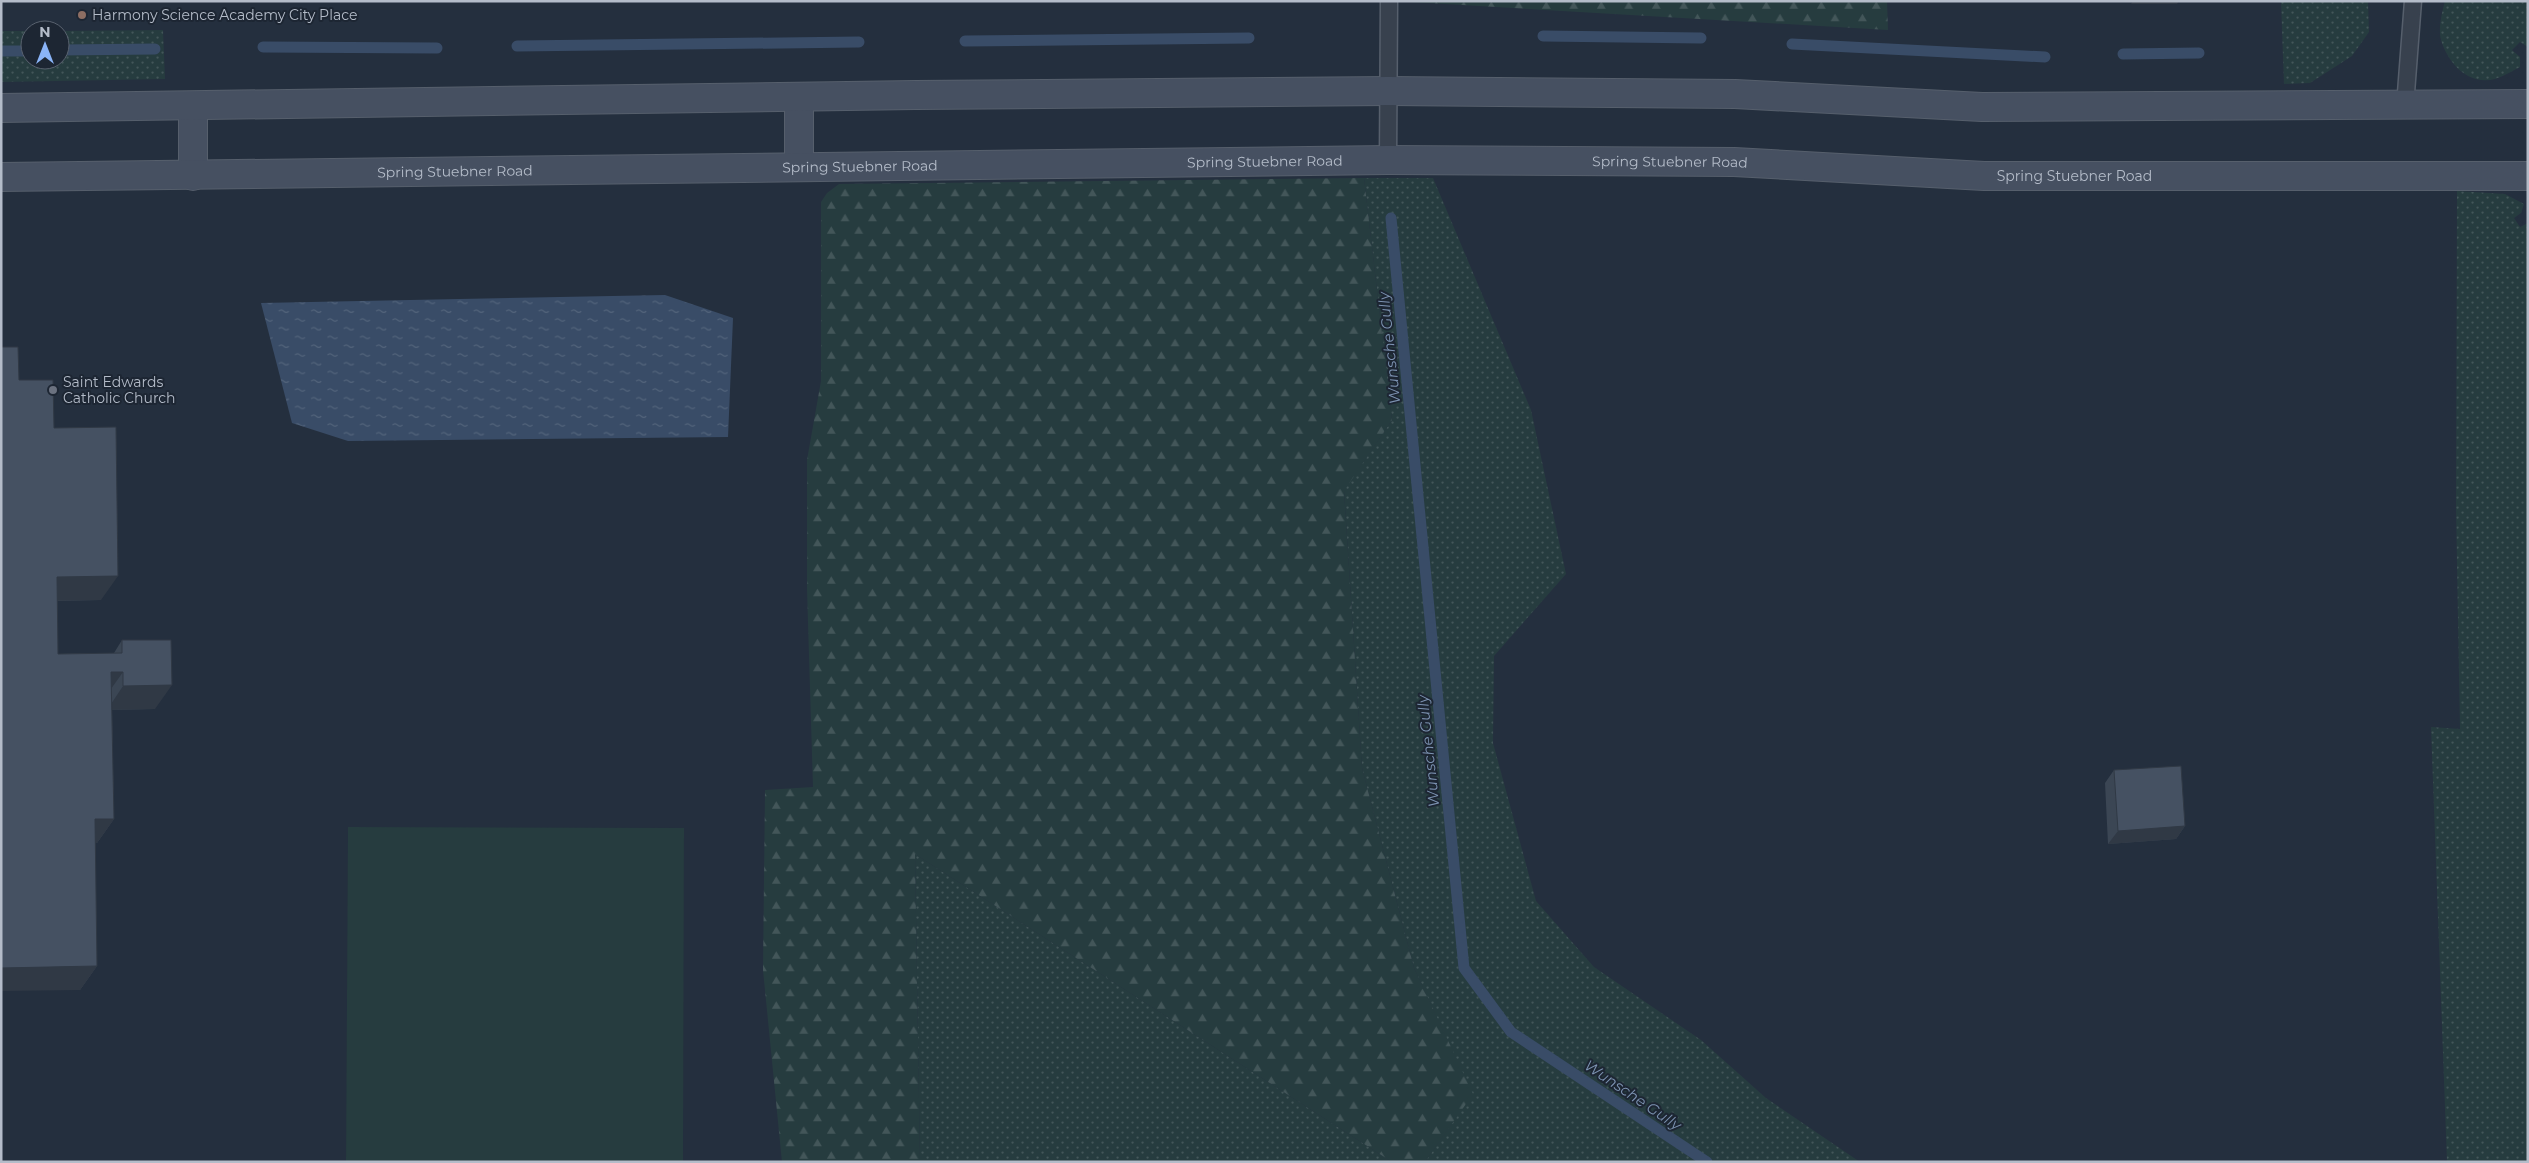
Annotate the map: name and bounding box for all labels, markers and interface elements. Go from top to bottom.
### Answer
place label: Harmony Science Academy City Place [92,6,357,24]
marker: Harmony Science Academy City Place [76,9,88,21]
north arrow [20,20,70,70]
text: N [39,23,51,41]
street label: Spring Stuebner Road [1187,152,1343,171]
street label: Spring Stuebner Road [1592,152,1748,172]
street label: Spring Stuebner Road [782,157,938,176]
street label: Spring Stuebner Road [377,161,533,181]
street label: Spring Stuebner Road [1997,167,2152,185]
water label: Wunsche Gully [1374,290,1404,405]
place label: Saint Edwards Catholic Church [63,373,176,407]
marker: Saint Edwards Catholic Church [47,384,59,396]
water label: Wunsche Gully [1413,693,1443,808]
water label: Wunsche Gully [1581,1056,1686,1135]

